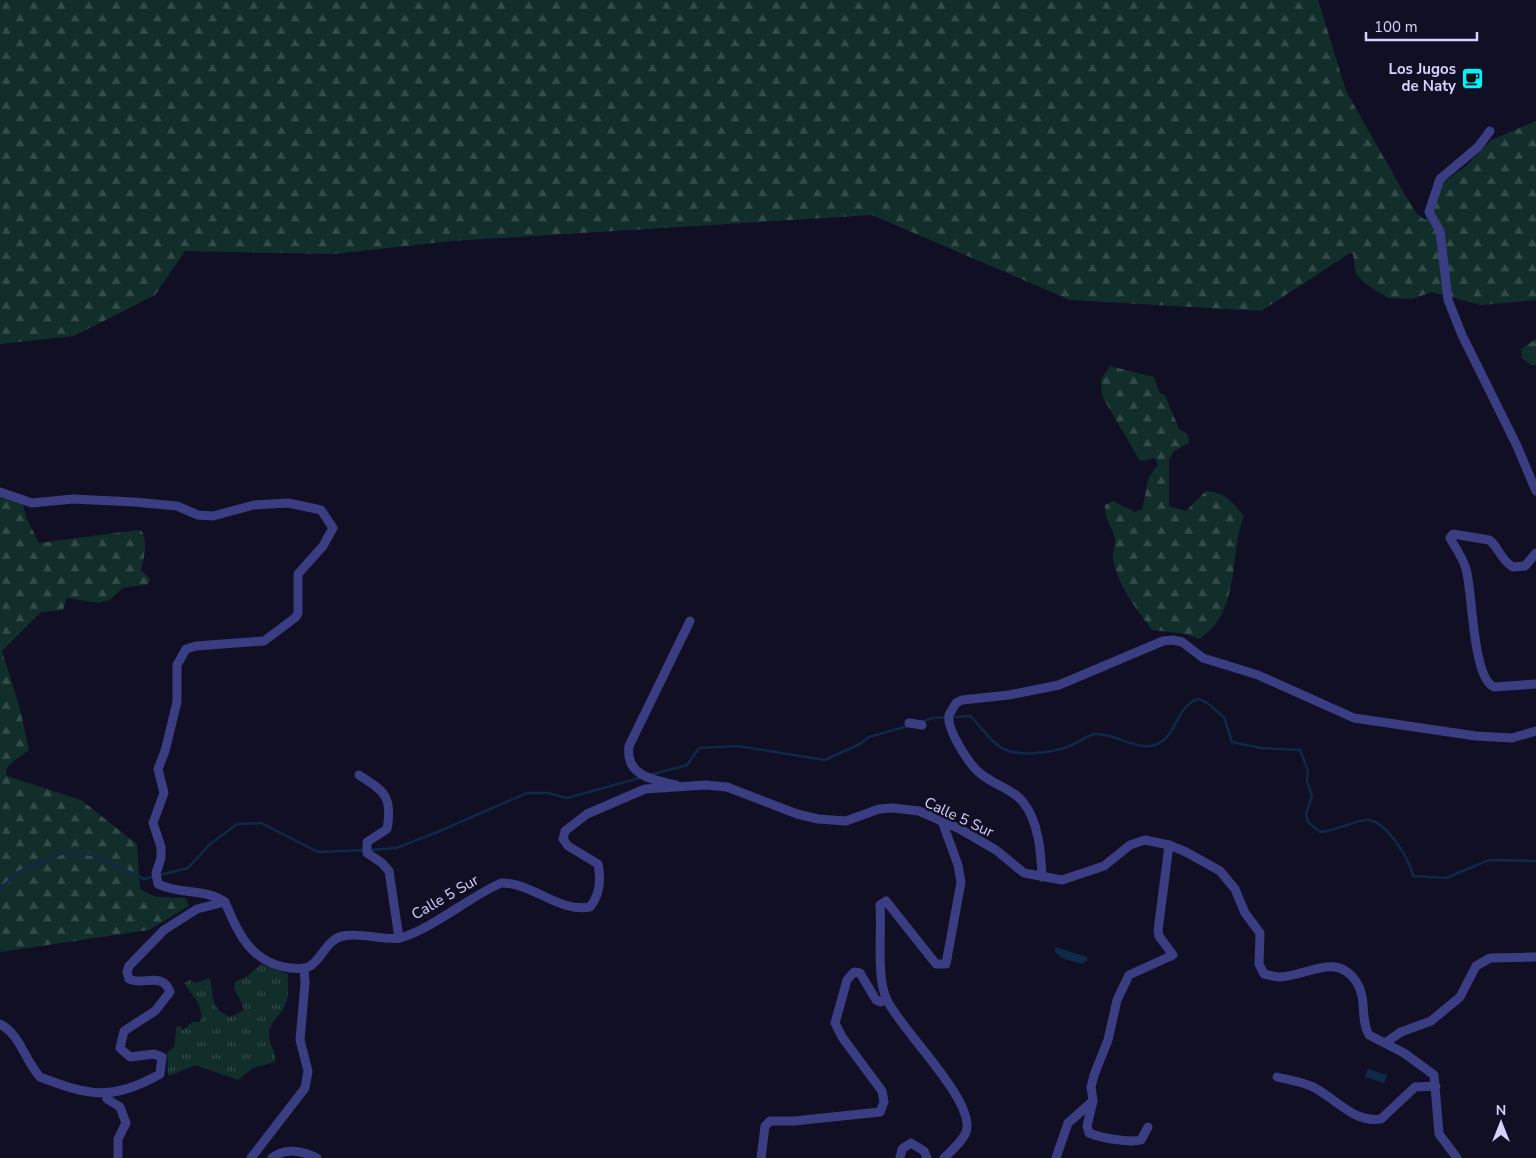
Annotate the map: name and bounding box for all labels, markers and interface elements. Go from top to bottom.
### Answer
scale bar [1366,10,1477,42]
text: 100 m [1374,17,1418,37]
place label: Los Jugos de Naty [1389,59,1456,96]
cafe icon: Los Jugos de Naty [1460,66,1484,90]
street label: Calle 5 Sur [921,792,997,842]
street label: Calle 5 Sur [408,869,483,924]
north arrow [1476,1098,1526,1148]
text: N [1496,1101,1506,1120]

